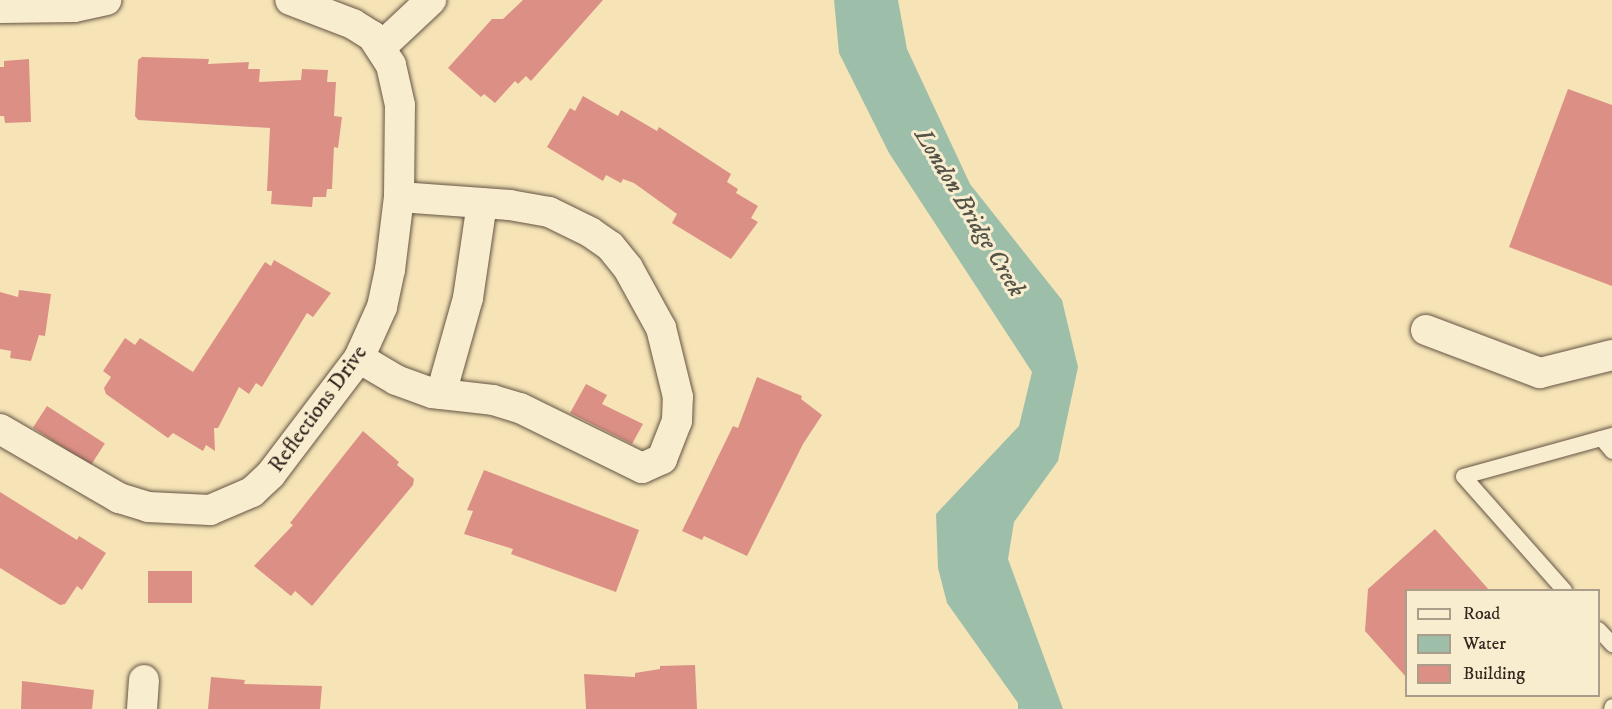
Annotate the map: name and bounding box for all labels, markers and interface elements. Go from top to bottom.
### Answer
water label: London Bridge Creek [907,124,1031,302]
street label: Reflections Drive [263,340,373,478]
legend [1405,589,1600,697]
text: Road [1463,603,1500,625]
text: Water [1463,633,1506,655]
text: Building [1463,663,1525,685]

